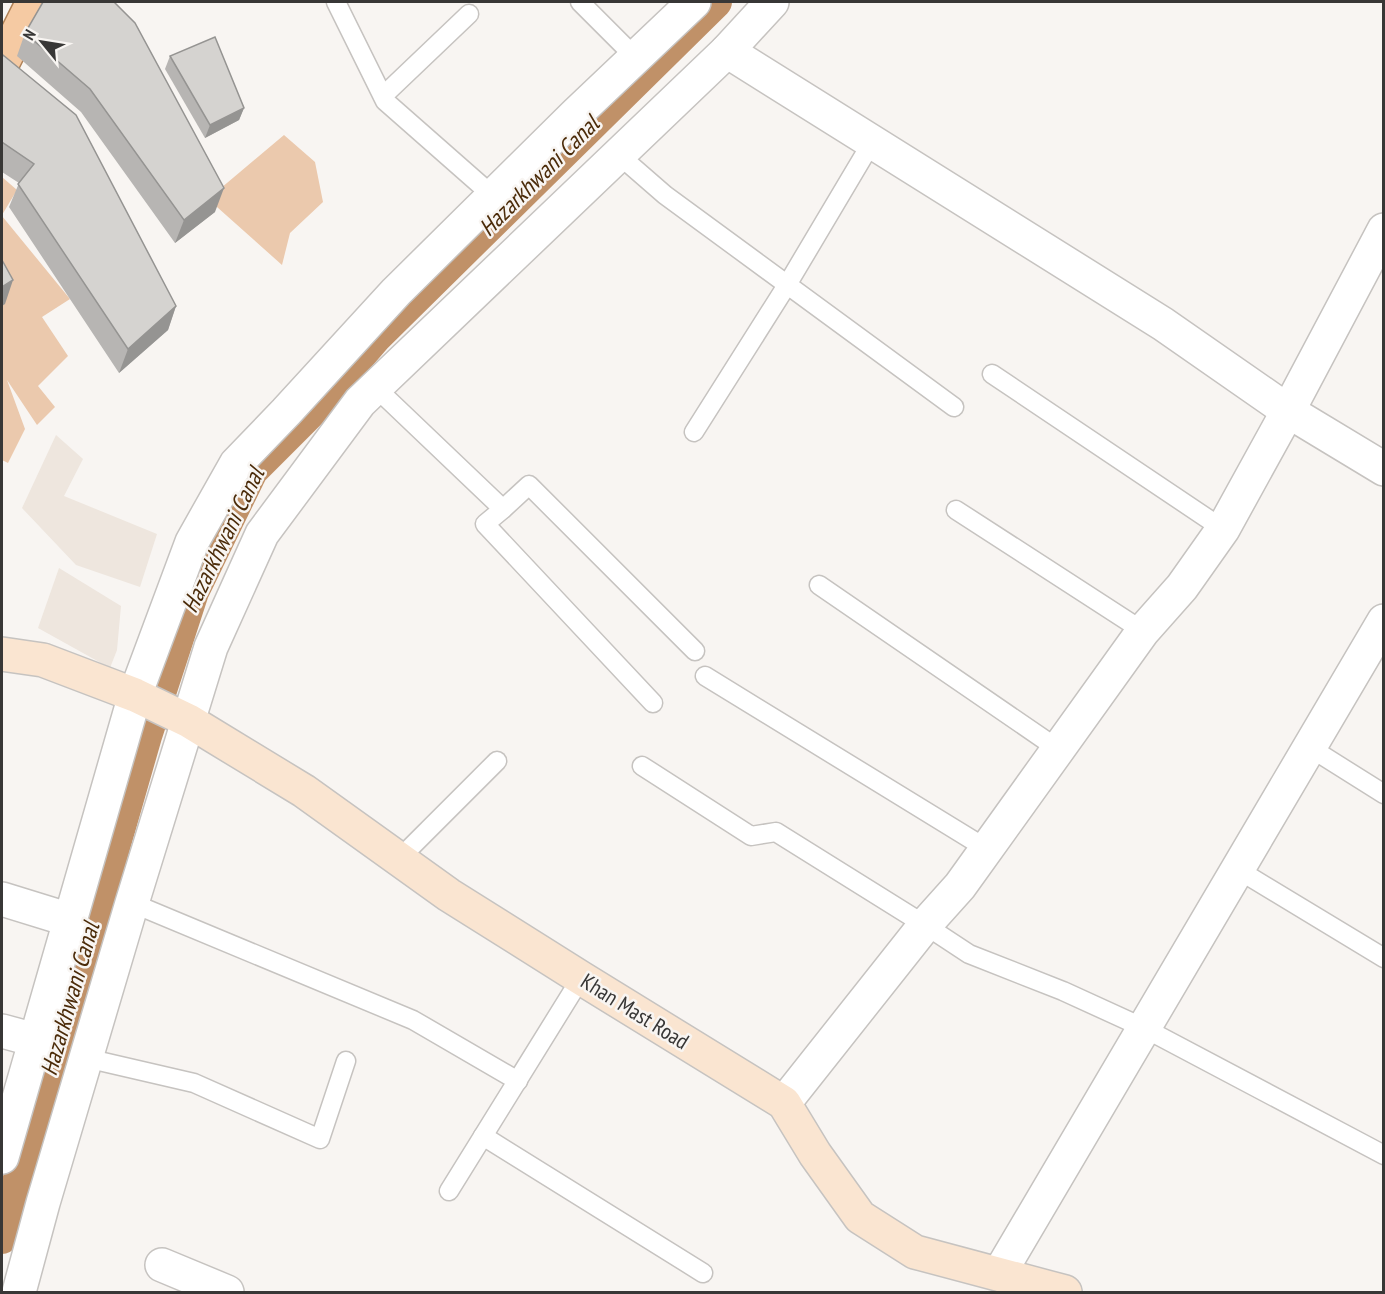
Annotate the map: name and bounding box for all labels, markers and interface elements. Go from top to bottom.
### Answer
north arrow [12,12,72,72]
text: N [18,26,40,43]
water label: Hazarkhwani Canal [472,107,607,242]
water label: Hazarkhwani Canal [174,460,272,617]
water label: Hazarkhwani Canal [33,916,107,1079]
street label: Khan Mast Road [576,967,694,1055]

